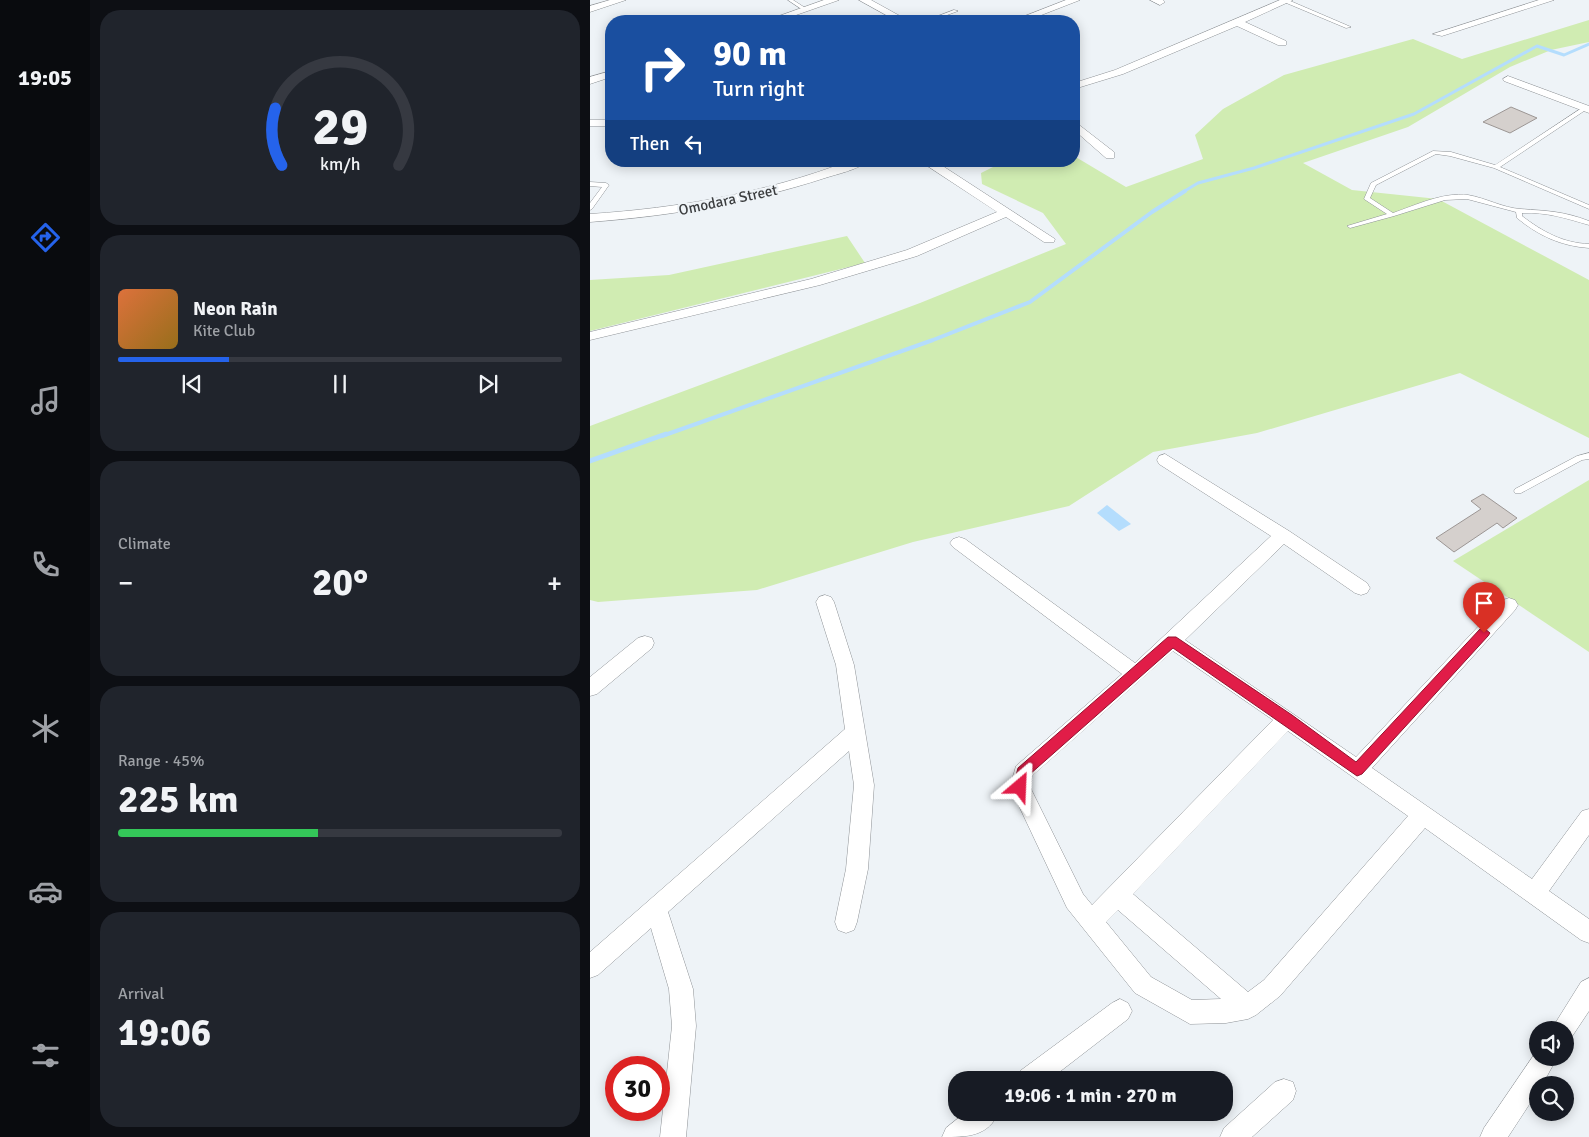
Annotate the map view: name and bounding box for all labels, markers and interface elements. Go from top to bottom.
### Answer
text: 90 m [713,32,787,75]
icon: right [630,35,695,100]
text: 19:05 [18,64,72,91]
text: Turn right [713,75,805,102]
text: 29 [312,95,368,159]
icon: left [680,130,708,158]
text: Then [630,132,670,156]
text: km/h [320,153,360,175]
street label: Omodara Street [677,181,779,219]
icon: directions [28,220,63,255]
text: Neon Rain [193,297,278,321]
text: Kite Club [193,321,255,341]
icon: previous [178,370,206,398]
icon: pause [326,370,354,398]
icon: next [474,370,502,398]
icon: music [28,383,63,418]
text: Climate [118,534,171,554]
icon: phone [28,547,63,582]
text: 20° [312,559,368,606]
text: − [118,566,133,600]
text: + [547,566,562,600]
pin [1463,582,1505,633]
icon: arrive [1470,589,1498,617]
icon: climate [28,711,63,746]
text: Range · 45% [118,751,204,771]
position arrow [993,760,1045,812]
text: 225 km [118,776,239,823]
icon: car [28,874,63,909]
text: Arrival [118,984,164,1004]
text: 19:06 [118,1009,211,1056]
map controls [1529,1021,1574,1121]
button: sound [1529,1021,1574,1066]
icon: filters [28,1038,63,1073]
speed limit sign: 30 [605,1056,670,1121]
button: search [1529,1076,1574,1121]
text: 19:06 · 1 min · 270 m [1004,1084,1177,1108]

